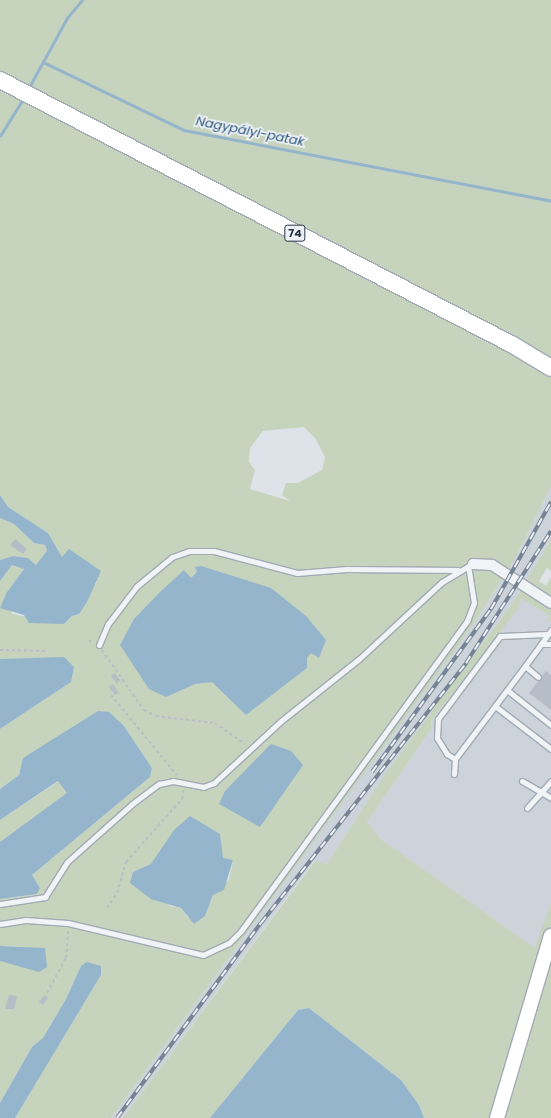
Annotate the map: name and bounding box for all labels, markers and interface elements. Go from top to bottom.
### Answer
water label: Nagypályi-patak [194,114,306,150]
road number: 74 [284,224,306,242]

